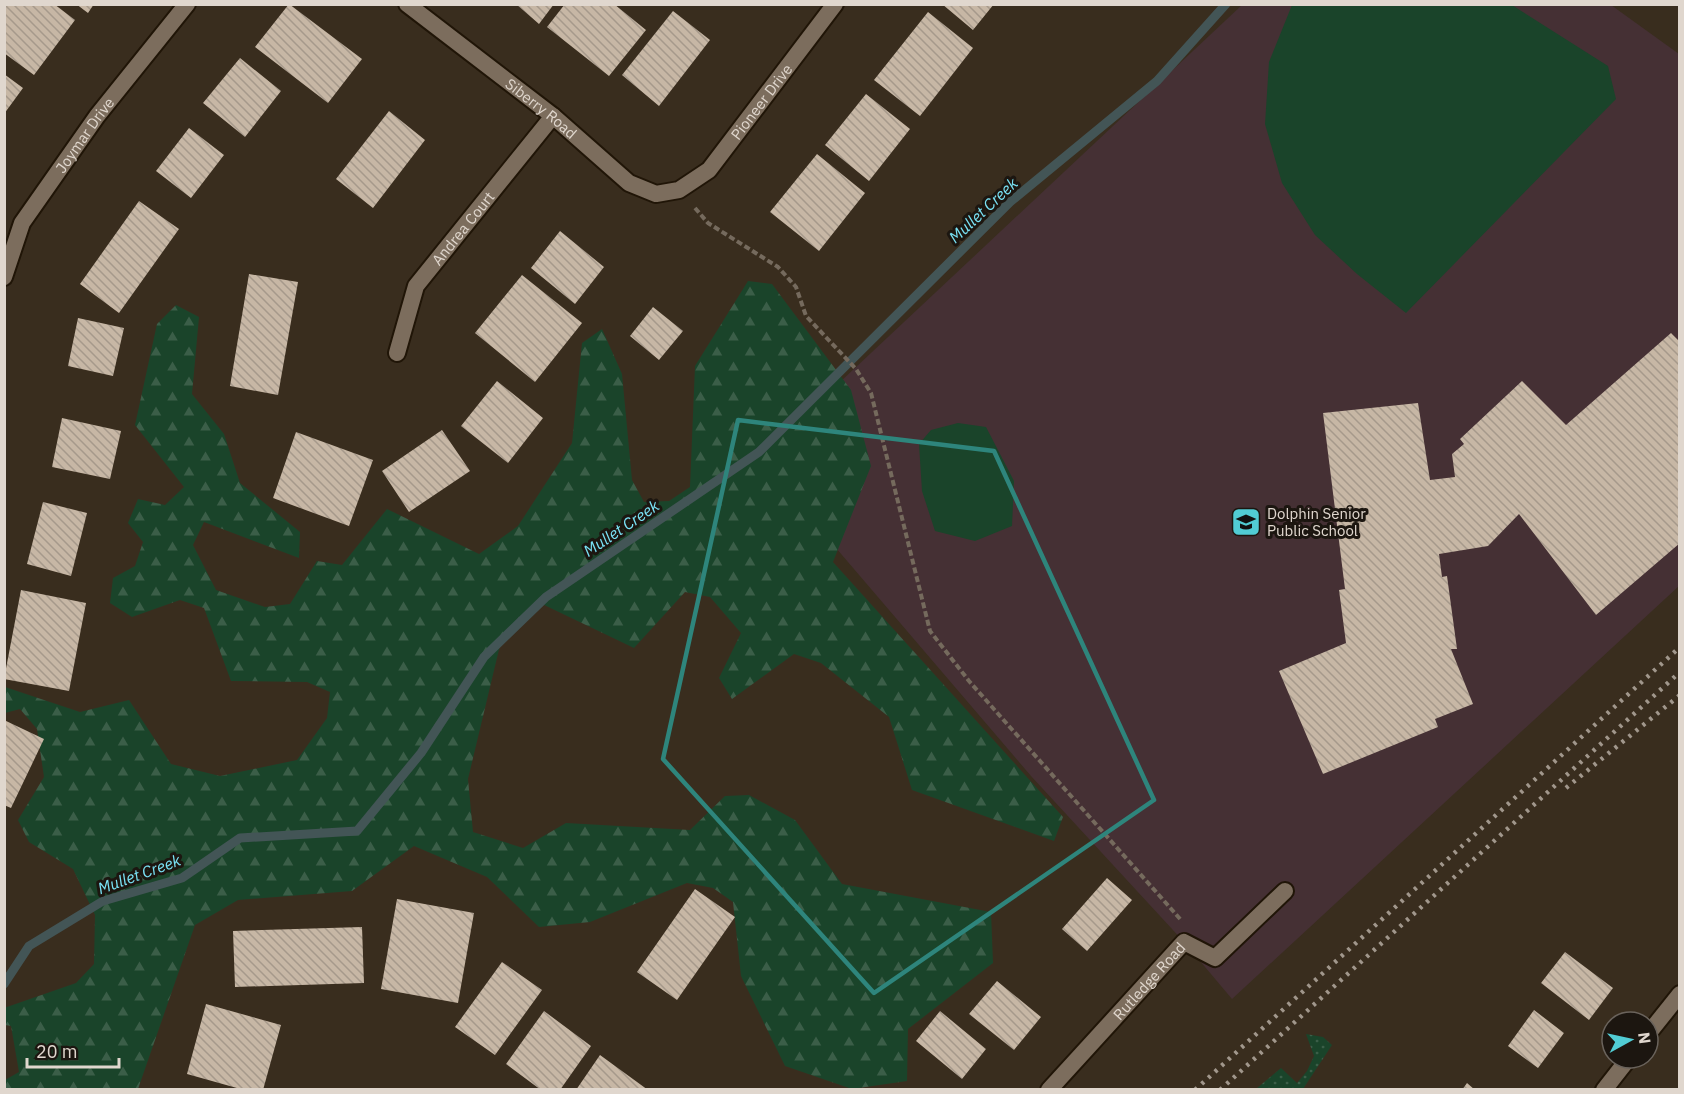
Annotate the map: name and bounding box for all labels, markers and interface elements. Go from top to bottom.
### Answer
street label: Pioneer Drive [726,60,796,143]
street label: Siberry Road [502,74,581,142]
street label: Joymar Drive [51,93,118,176]
water label: Mullet Creek [944,173,1022,247]
street label: Andrea Court [427,187,498,269]
water label: Mullet Creek [579,495,663,561]
place label: Dolphin Senior Public School [1267,504,1366,540]
school or university icon: Dolphin Senior Public School [1230,506,1262,538]
water label: Mullet Creek [95,849,184,898]
street label: Rutledge Road [1108,938,1189,1023]
north arrow [1600,1010,1660,1070]
scale bar [27,1031,118,1069]
text: N [1634,1031,1656,1045]
text: 20 m [36,1040,78,1063]

